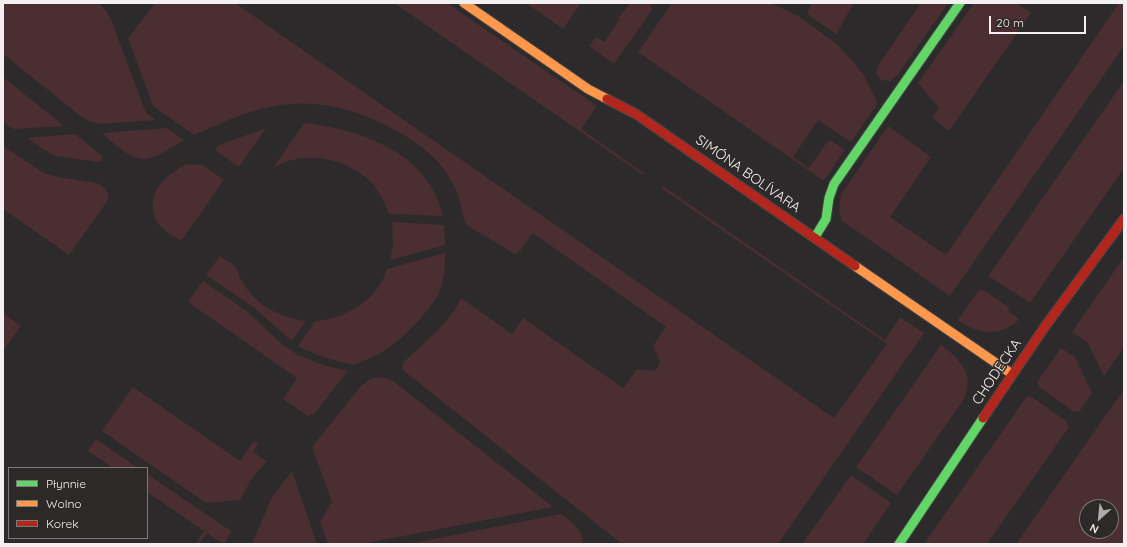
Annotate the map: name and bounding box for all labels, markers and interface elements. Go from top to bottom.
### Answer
scale bar [991,8,1088,34]
text: 20 m [996,15,1024,30]
street label: SIMÓNA BOLÍVARA [692,132,804,216]
street label: CHODECKA [969,336,1025,408]
legend [8,467,148,539]
text: Płynnie [46,476,86,491]
text: Wolno [46,496,82,511]
north arrow [1079,499,1119,539]
text: Korek [46,516,79,531]
text: N [1087,521,1101,537]

